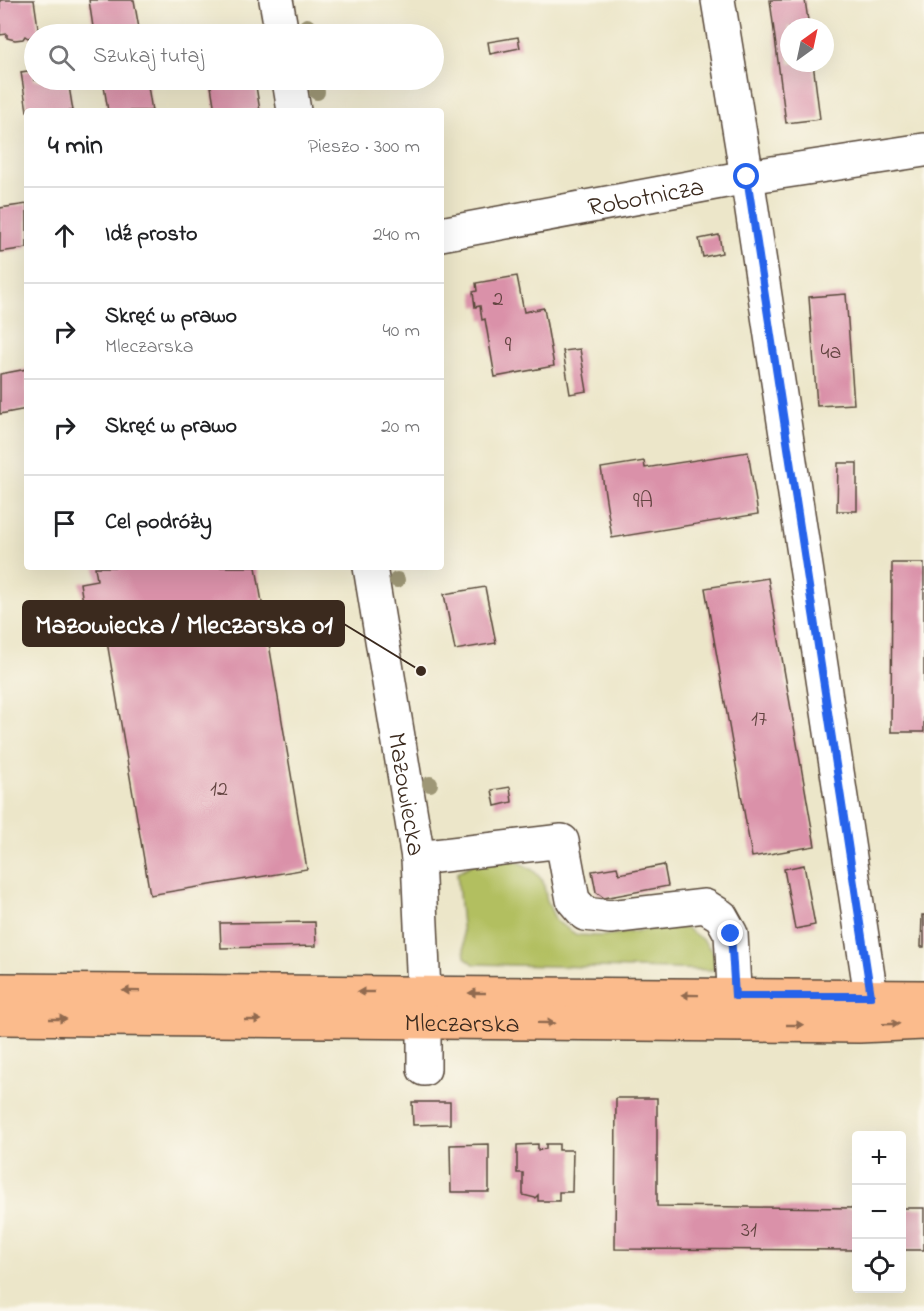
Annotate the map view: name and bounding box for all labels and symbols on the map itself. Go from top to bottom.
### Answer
north arrow [780,18,834,72]
route start [733,163,759,189]
street label: Robotnicza [585,169,707,228]
house number: 2 [493,284,504,316]
house number: 9 [505,330,512,362]
house number: 4a [821,337,841,369]
house number: 9A [633,486,653,518]
callout: Mazowiecka / Mleczarska 01 [23,601,344,646]
text: Mazowiecka / Mleczarska 01 [35,607,333,646]
house number: 17 [751,704,767,736]
street label: Mazowiecka [376,730,433,859]
house number: 12 [210,774,228,806]
route end [717,920,743,946]
one-way arrow [121,986,140,996]
one-way arrow [356,987,375,997]
one-way arrow [468,988,487,998]
one-way arrow [680,990,699,1000]
street label: Mleczarska [404,1006,520,1045]
one-way arrow [49,1014,68,1024]
one-way arrow [244,1016,263,1025]
one-way arrow [537,1018,556,1028]
one-way arrow [785,1020,804,1030]
one-way arrow [882,1020,901,1029]
house number: 31 [741,1215,757,1247]

